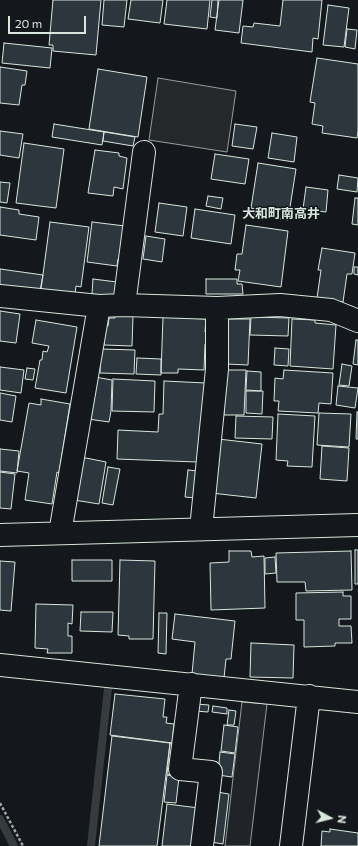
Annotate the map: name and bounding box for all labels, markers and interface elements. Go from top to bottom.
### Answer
scale bar [10,8,88,34]
text: 20 m [15,16,42,30]
district label: 大和町南高井 [242,206,320,222]
north arrow [310,798,350,838]
text: N [335,815,349,824]

